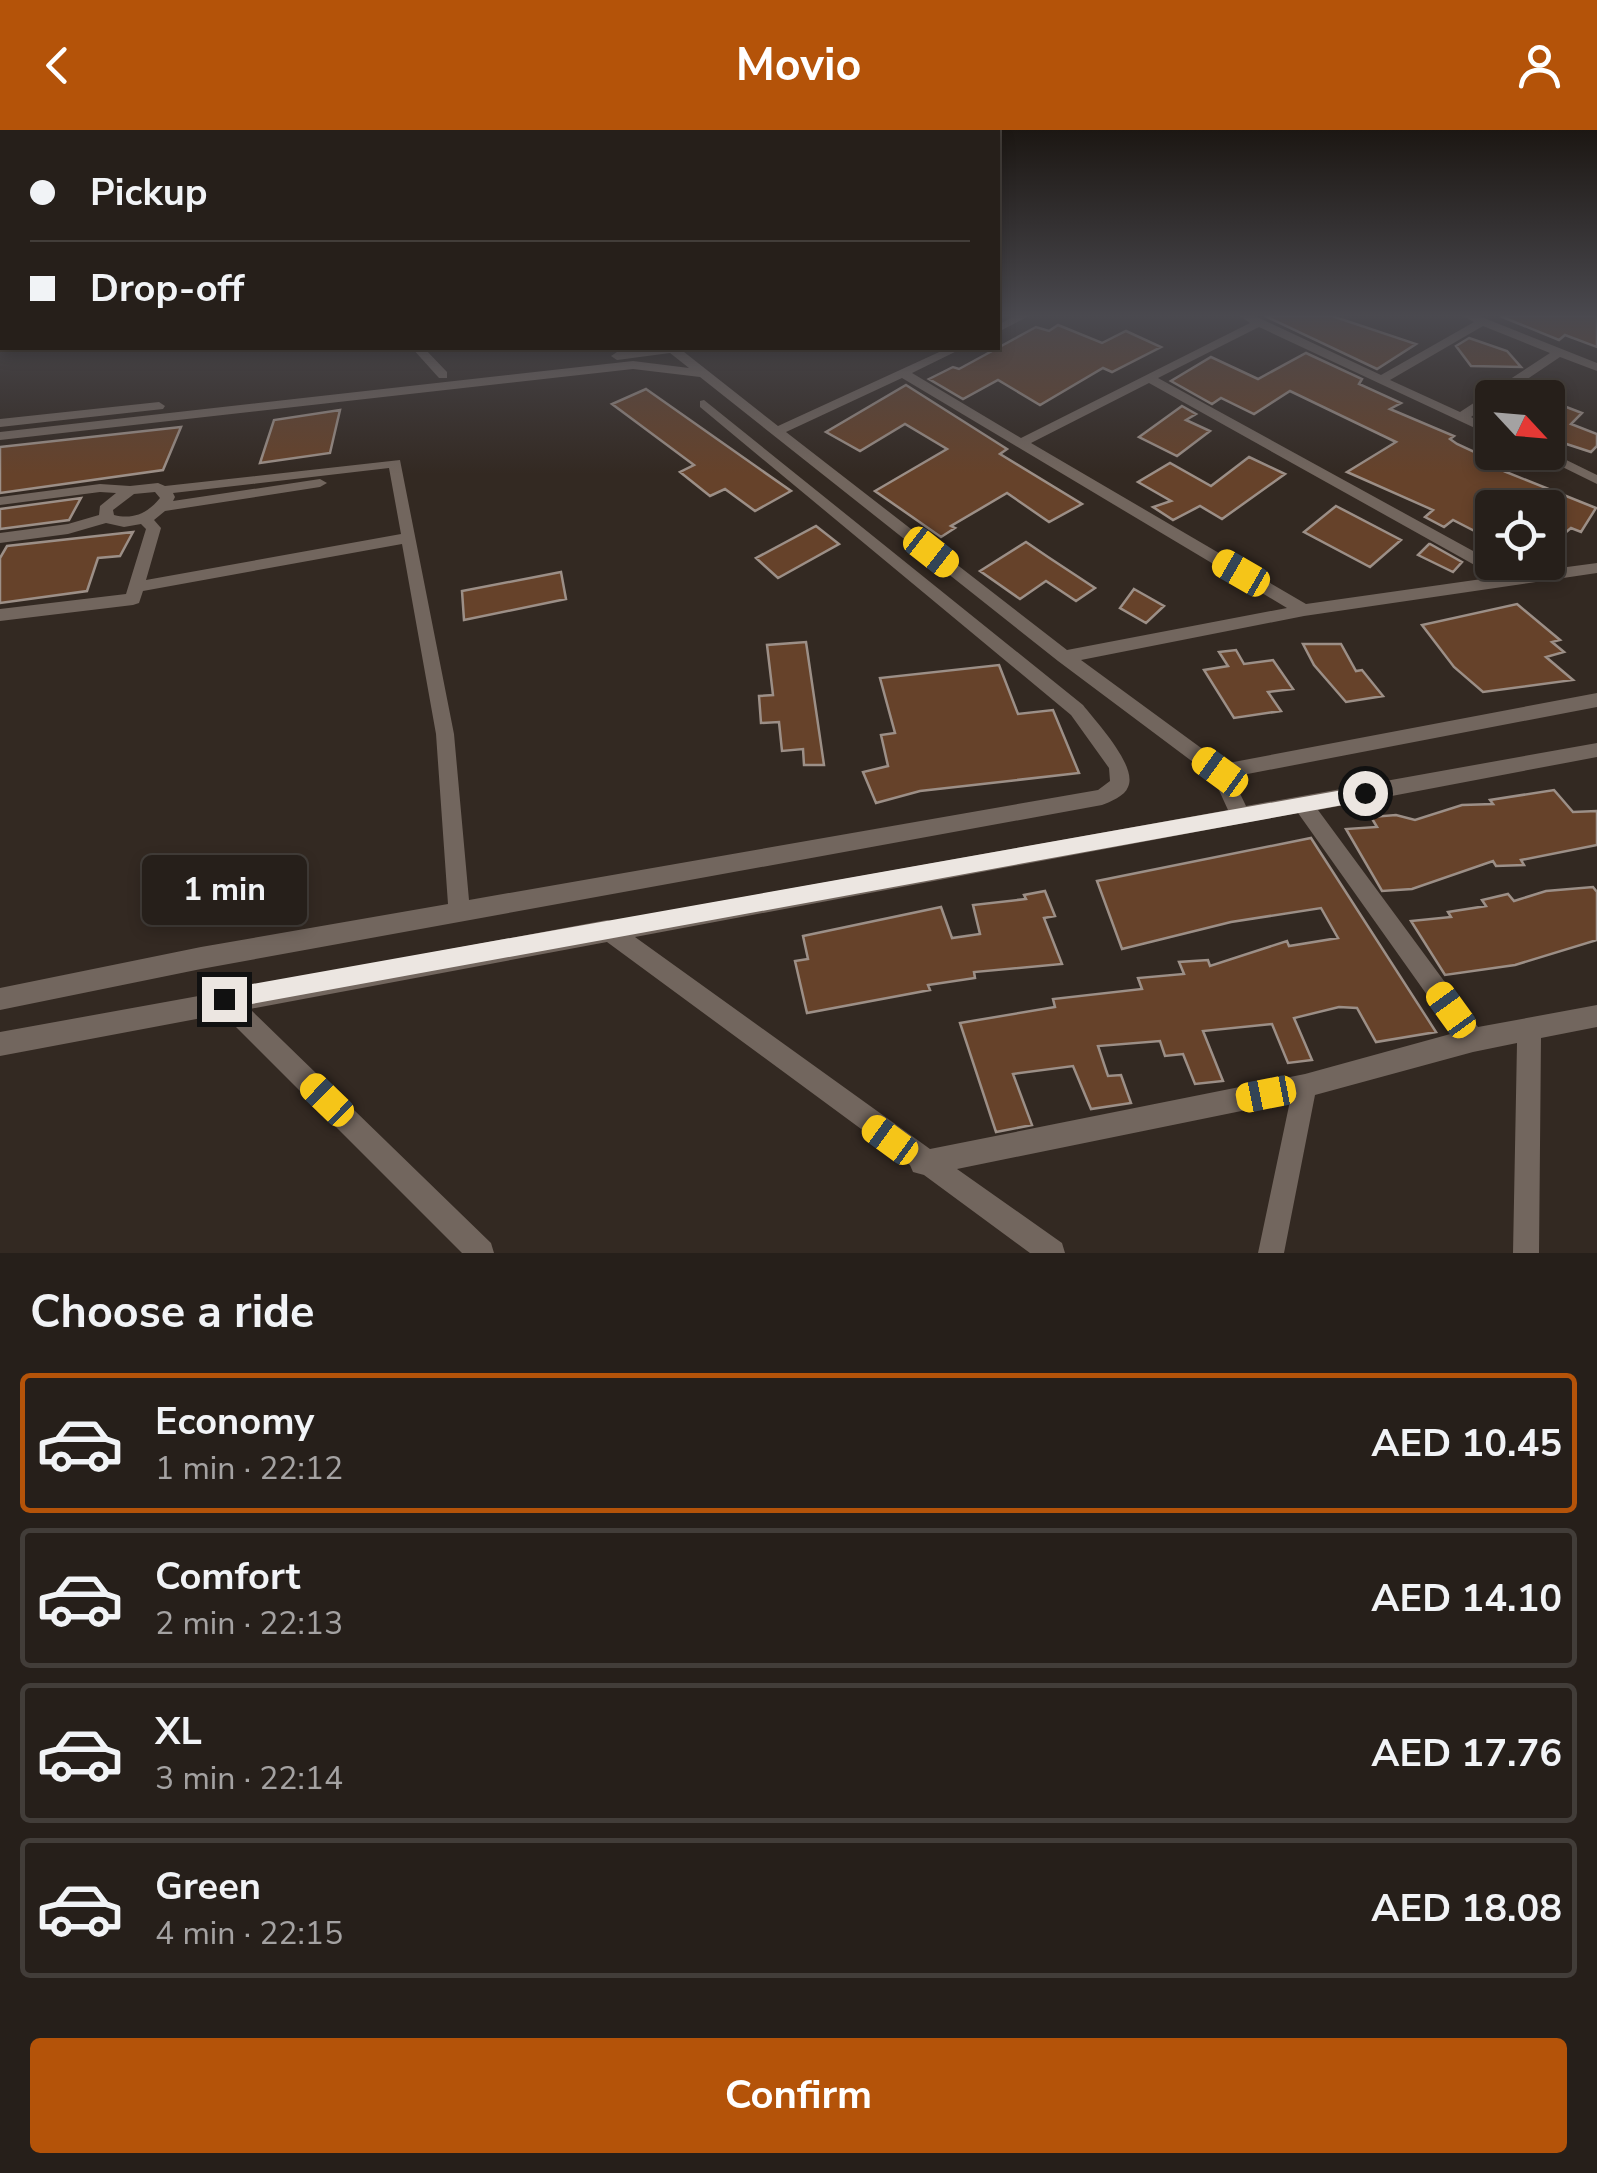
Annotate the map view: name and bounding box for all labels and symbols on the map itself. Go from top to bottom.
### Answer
north arrow [1475,380,1565,470]
car [898,522,964,582]
car [1208,545,1274,601]
car [1187,742,1253,802]
route start [1343,771,1388,816]
callout: 1 min [142,854,306,924]
route end [202,977,247,1022]
car [1421,977,1481,1043]
car [295,1068,359,1132]
car [1234,1074,1298,1114]
car [857,1110,923,1170]

